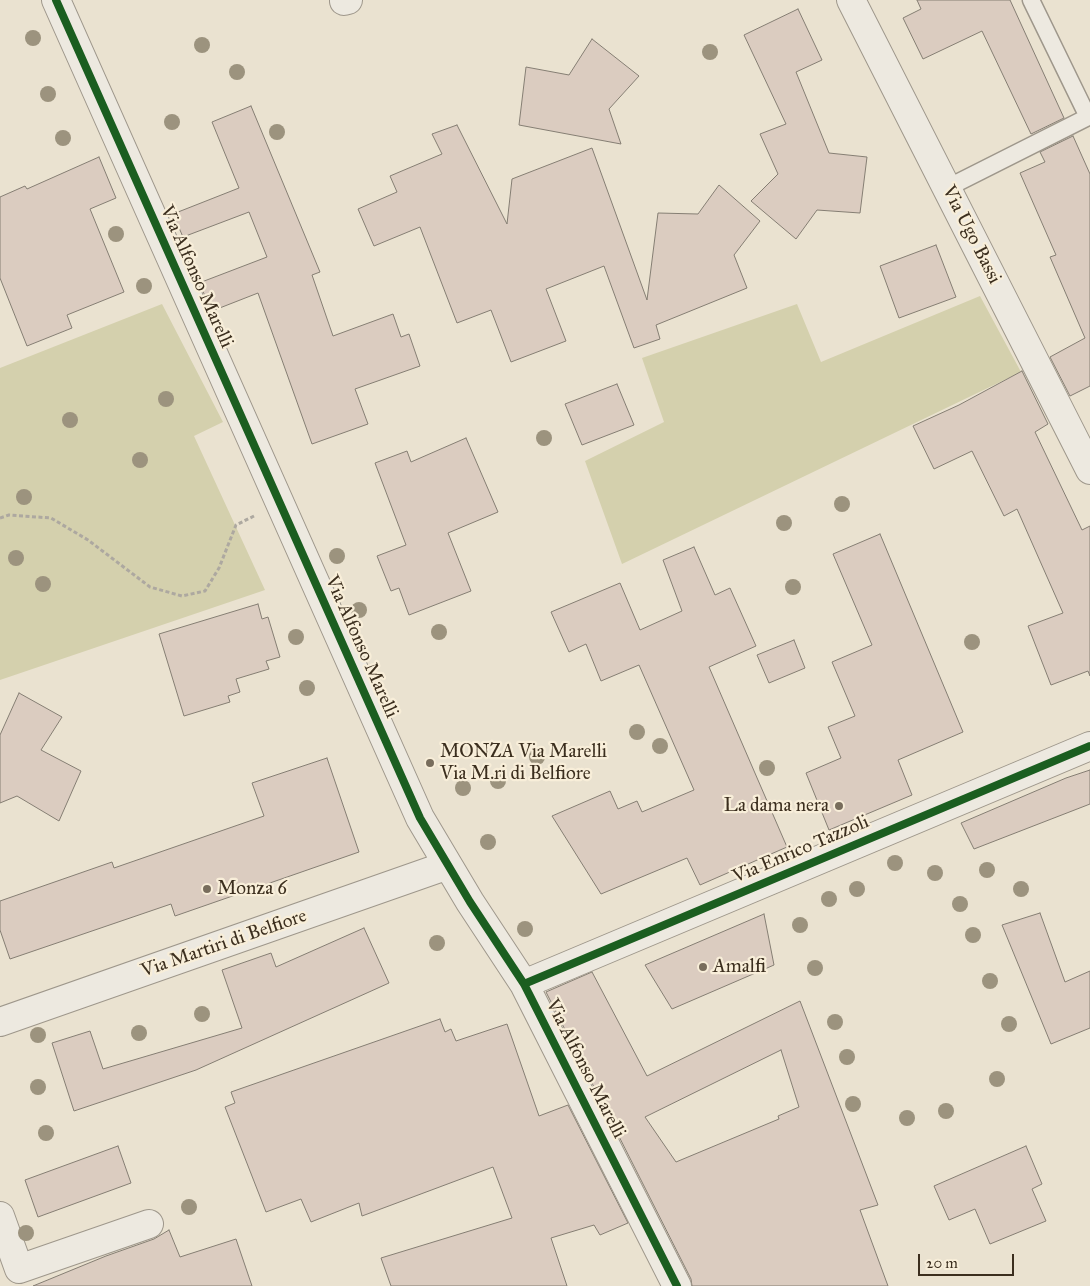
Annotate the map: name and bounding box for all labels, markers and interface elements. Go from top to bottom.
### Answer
street label: Via Ugo Bassi [936,182,1006,288]
street label: Via Alfonso Marelli [154,202,238,352]
street label: Via Alfonso Marelli [319,572,403,722]
place label: MONZA Via Marelli Via M.ri di Belfiore [440,741,607,785]
marker: MONZA Via Marelli Via M.ri di Belfiore [424,757,436,769]
place label: La dama nera [724,795,829,817]
marker: La dama nera [833,800,845,812]
street label: Via Enrico Tazzoli [729,811,873,889]
place label: Monza 6 [217,878,287,900]
marker: Monza 6 [201,883,213,895]
street label: Via Martiri di Belfiore [138,905,310,983]
place label: Amalfi [713,956,766,978]
marker: Amalfi [697,961,709,973]
street label: Via Alfonso Marelli [540,995,630,1143]
scale bar [920,1244,1016,1276]
text: 20 m [926,1254,958,1272]

